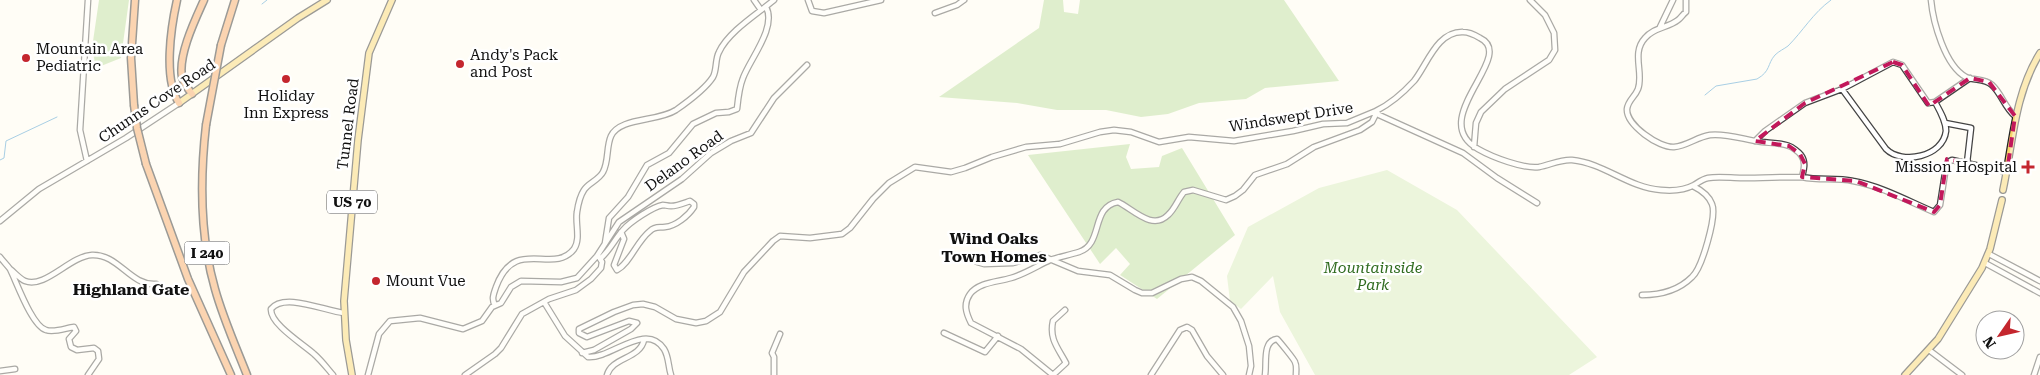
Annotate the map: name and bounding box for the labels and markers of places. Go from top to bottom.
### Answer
place label: Mountain Area Pediatric [36,40,143,75]
place label: Andy's Pack and Post [470,46,559,81]
marker: Mountain Area Pediatric [20,52,32,64]
marker: Andy's Pack and Post [454,58,466,70]
marker: Holiday Inn Express [280,73,292,85]
place label: Holiday Inn Express [243,87,329,122]
place label: Mission Hospital [1895,158,2017,176]
marker: Mission Hospital [2021,160,2035,174]
place label: Mount Vue [386,272,466,290]
marker: Mount Vue [370,275,382,287]

